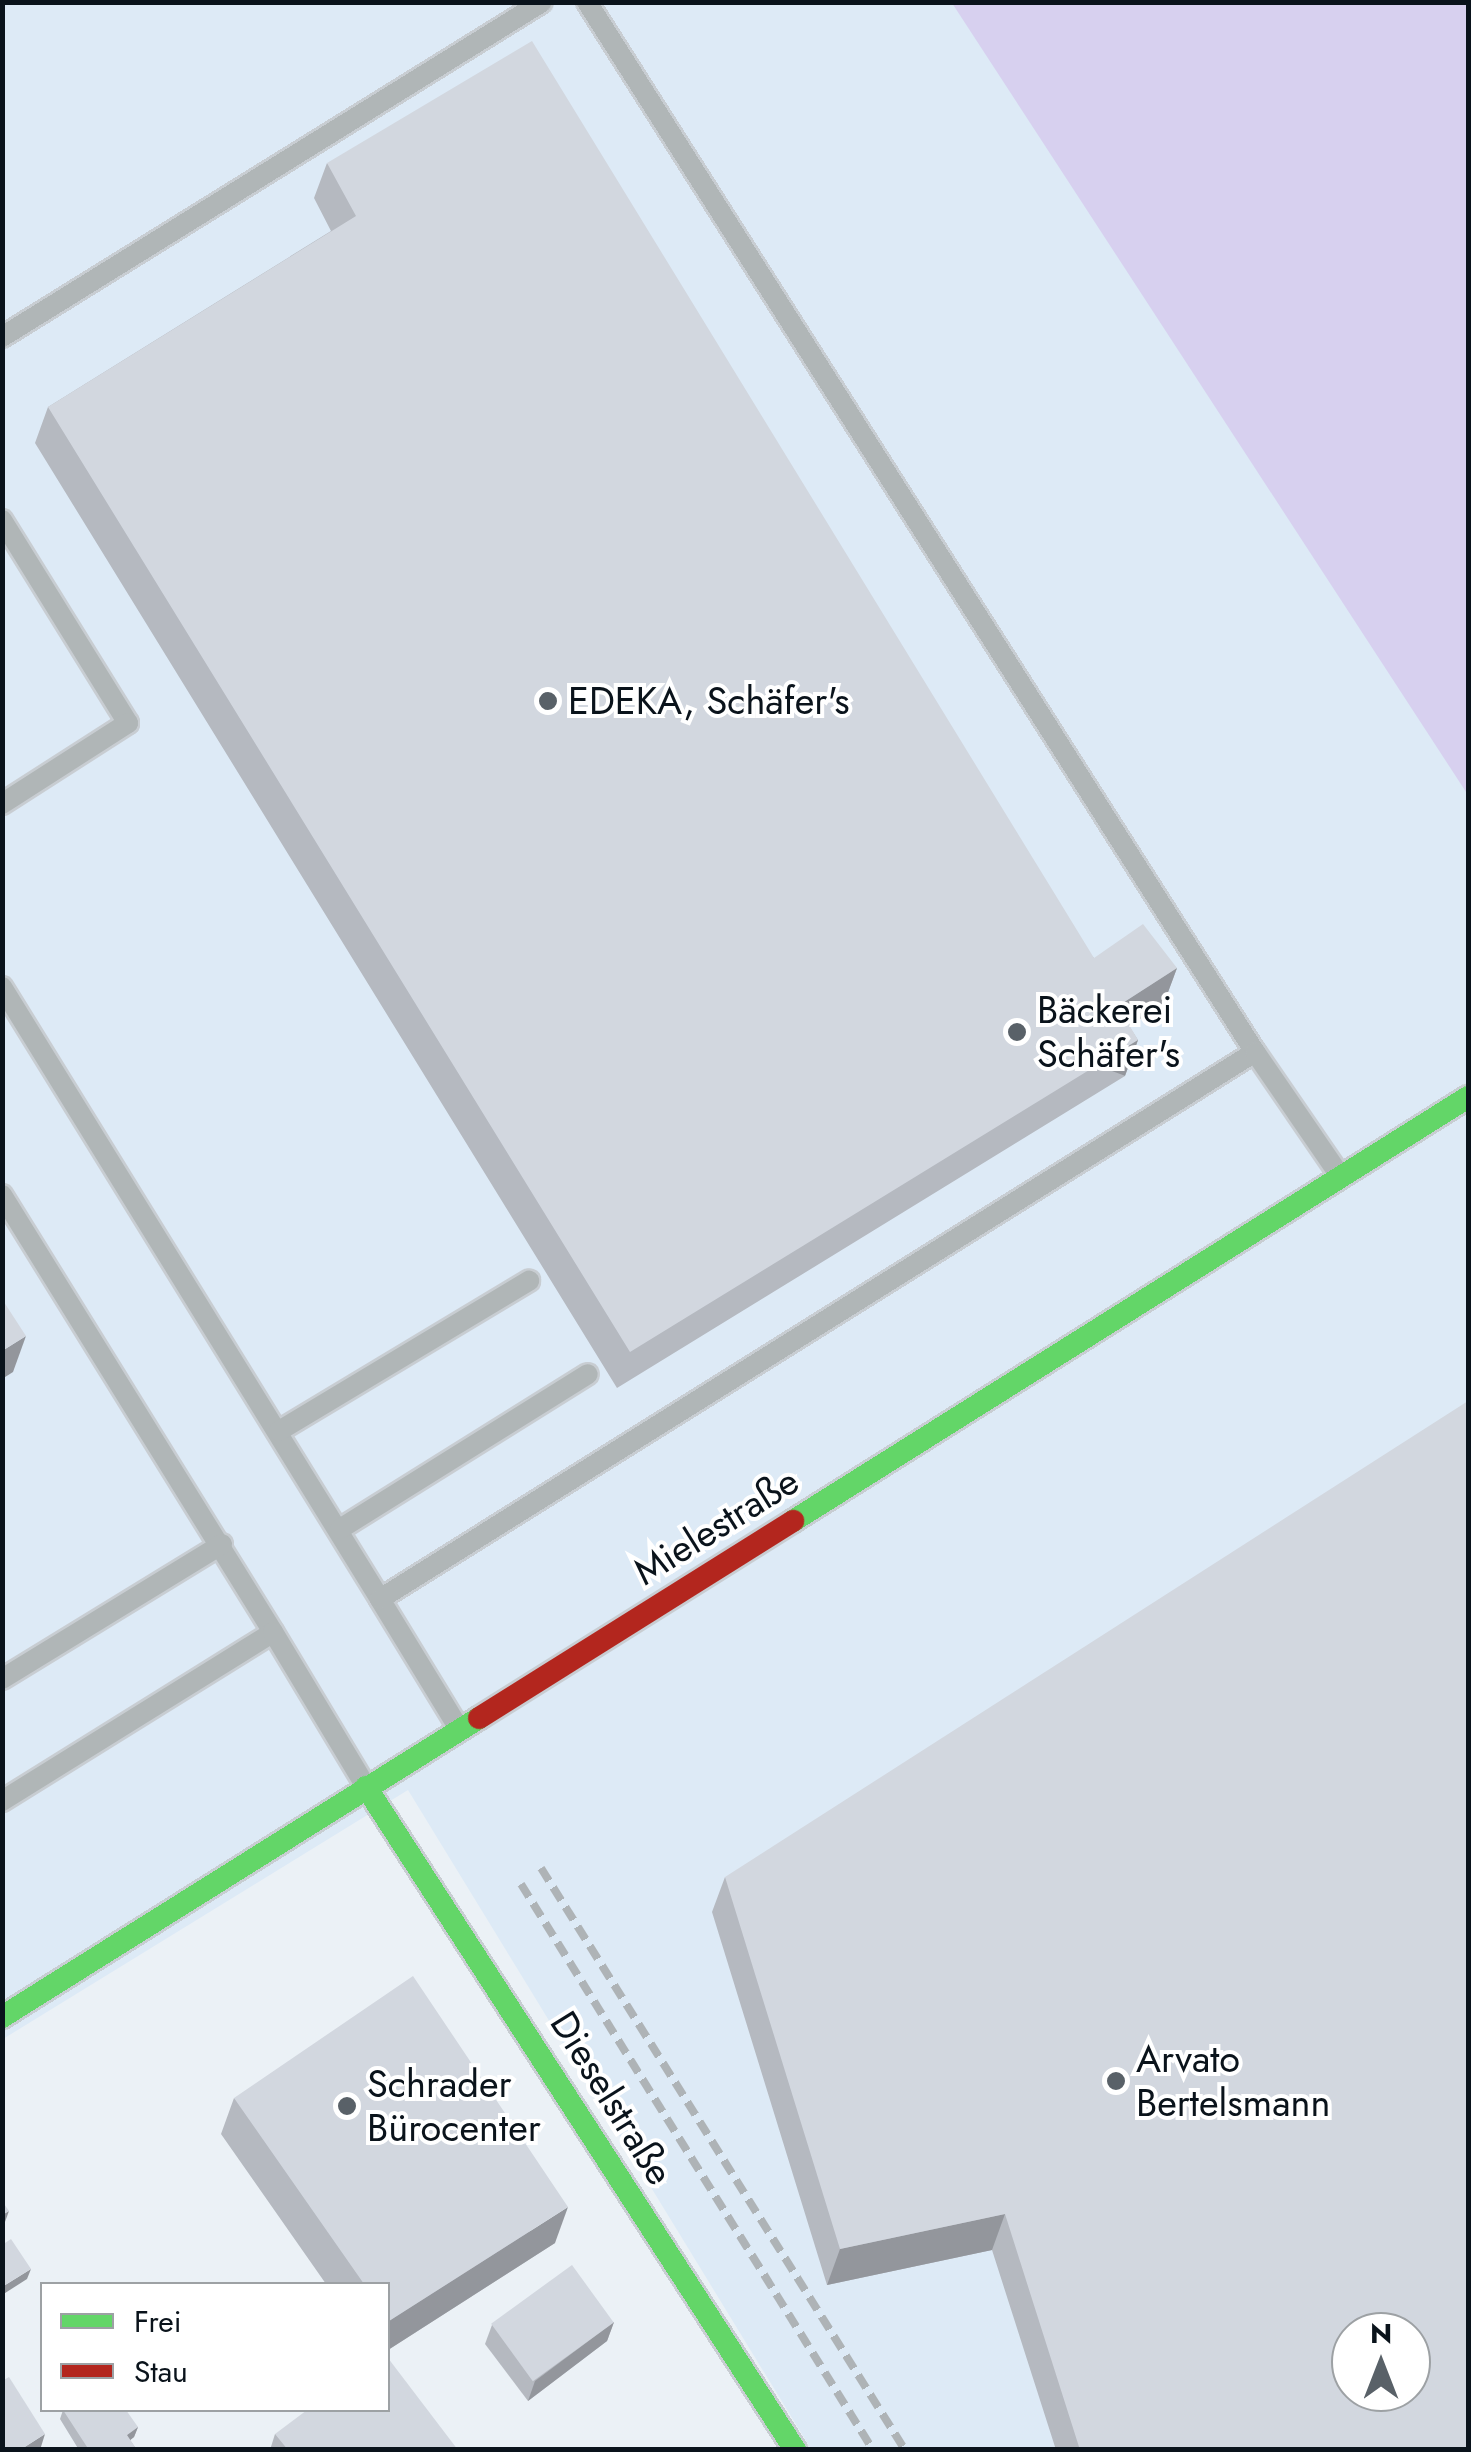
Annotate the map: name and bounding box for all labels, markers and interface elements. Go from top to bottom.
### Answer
place label: EDEKA, Schäfer's [568,678,850,724]
marker: EDEKA, Schäfer's [537,690,559,712]
place label: Bäckerei Schäfer's [1037,987,1180,1076]
marker: Bäckerei Schäfer's [1006,1021,1028,1043]
street label: Mielestraße [625,1458,807,1594]
street label: Dieselstraße [541,2003,683,2193]
place label: Arvato Bertelsmann [1136,2036,1330,2126]
place label: Schrader Bürocenter [367,2061,541,2150]
marker: Arvato Bertelsmann [1105,2070,1127,2092]
marker: Schrader Bürocenter [336,2095,358,2117]
legend [40,2282,390,2412]
text: Frei [134,2300,182,2343]
north arrow [1331,2312,1431,2412]
text: N [1370,2313,1392,2354]
text: Stau [134,2350,188,2393]

